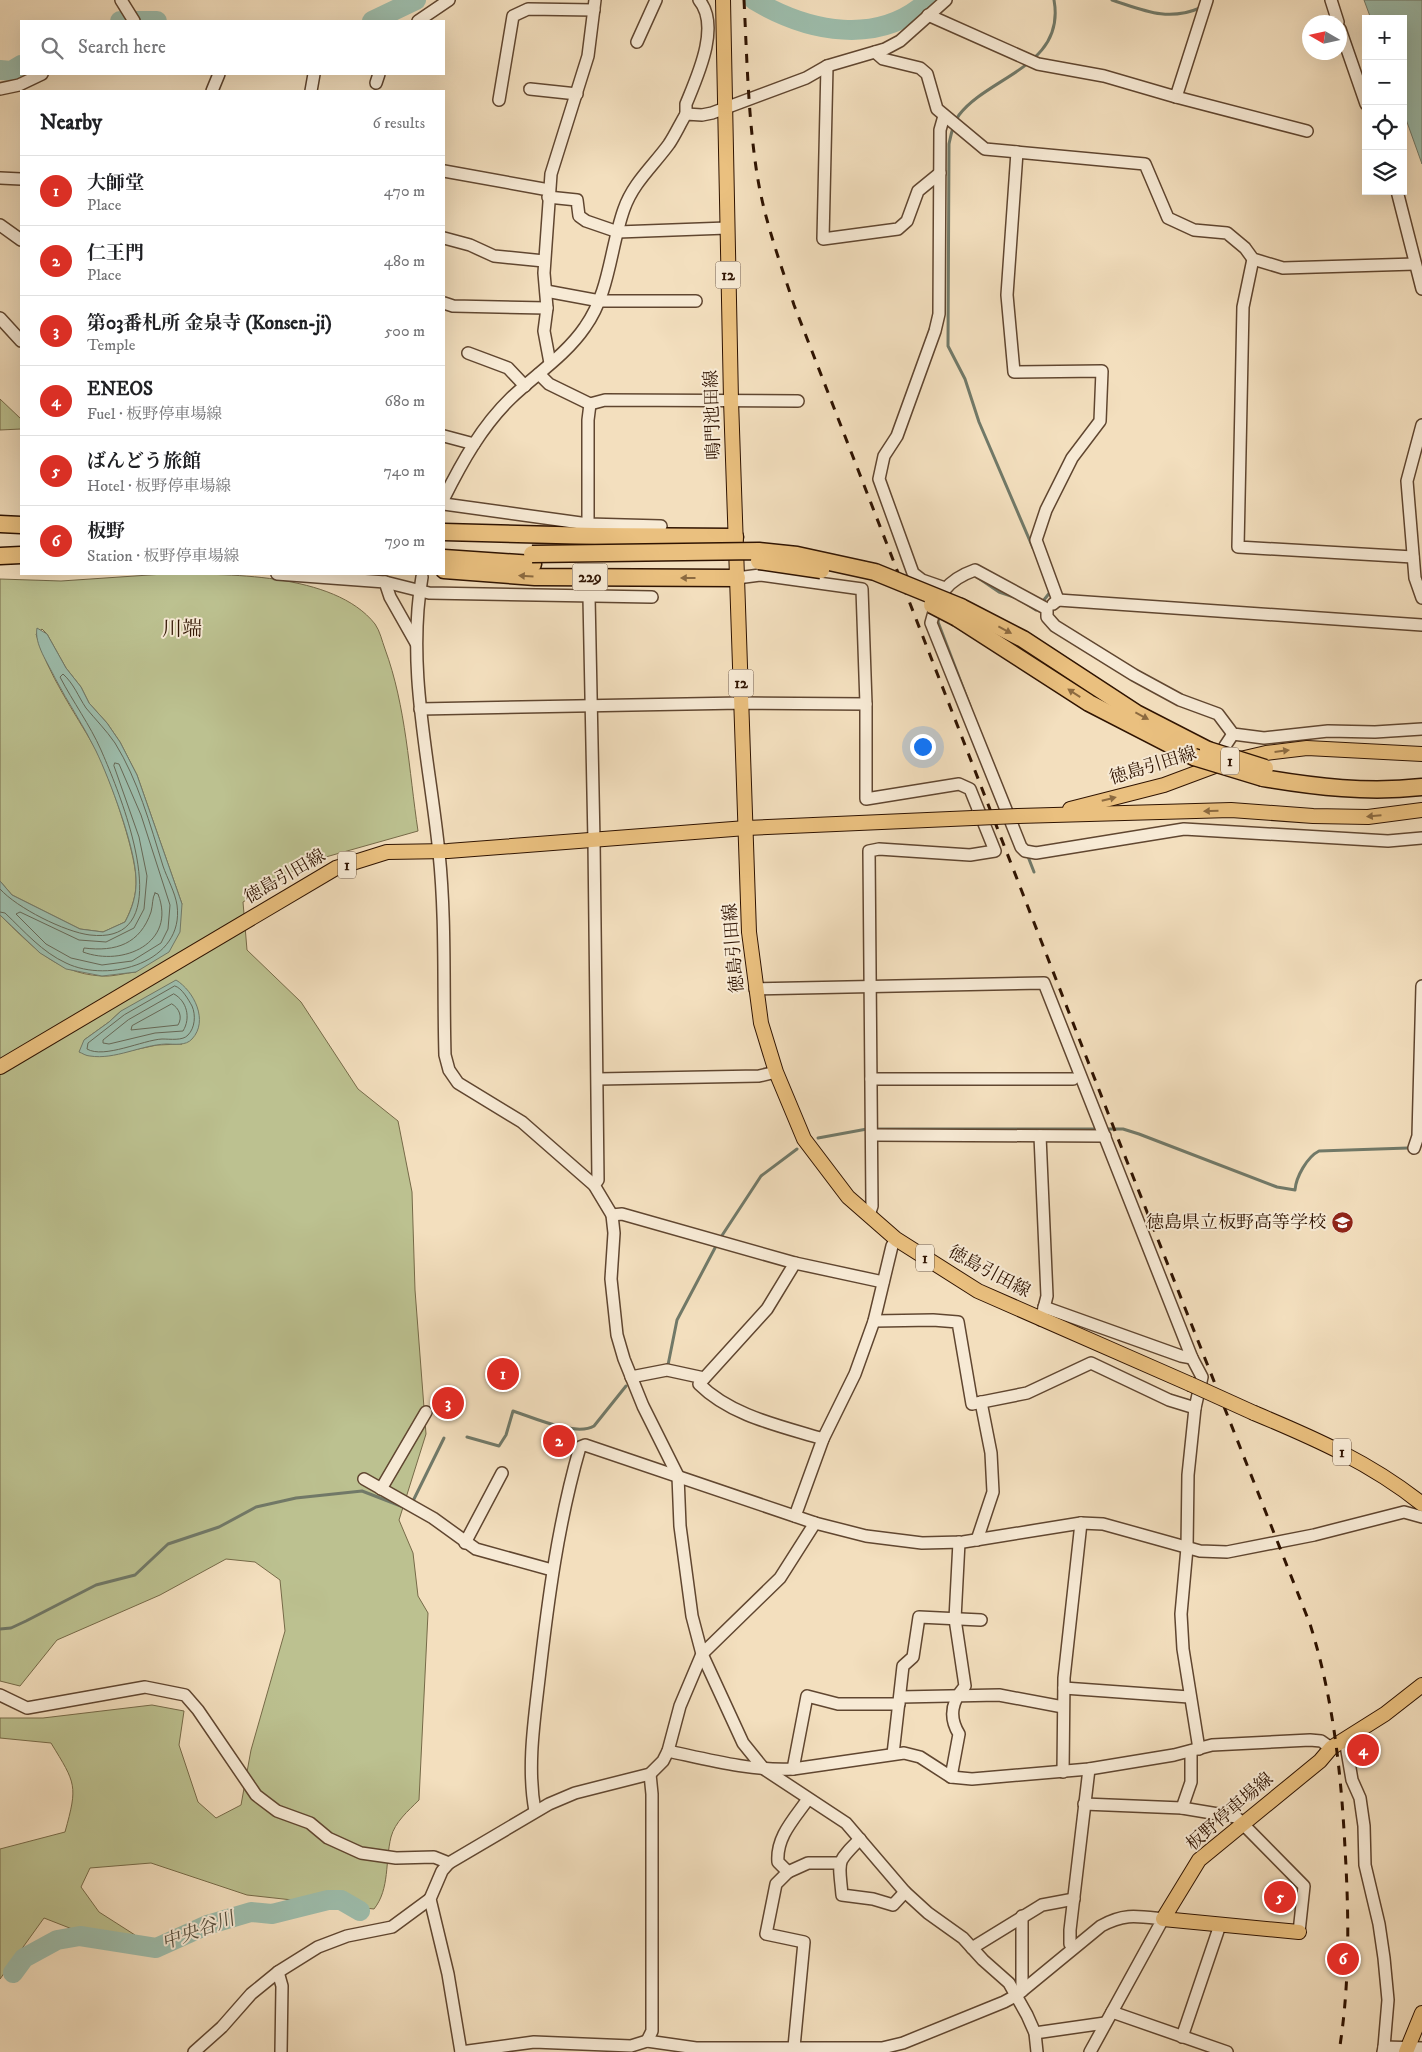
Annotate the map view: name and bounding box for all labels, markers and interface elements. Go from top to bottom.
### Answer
north arrow [1302,15,1347,60]
map controls [1362,15,1407,195]
button: + [1362,15,1407,60]
search box [20,20,445,75]
icon: search [38,34,66,62]
text: Search here [78,36,166,59]
button: − [1362,60,1407,105]
button: locate [1362,105,1407,150]
text: Nearby [40,110,102,136]
text: 6 results [372,113,425,133]
button: layers [1362,150,1407,195]
text: 大師堂 [87,172,144,195]
text: 1 [53,181,59,201]
text: 470 m [384,181,425,201]
text: Place [87,195,121,215]
text: 仁王門 [87,242,144,265]
text: 2 [52,251,60,271]
text: 480 m [384,251,425,271]
road number: 12 [716,262,740,288]
text: Place [87,265,121,285]
text: 第03番札所 金泉寺 (Konsen-ji) [87,312,332,335]
text: 3 [53,321,59,341]
text: 500 m [384,321,425,341]
text: Temple [87,335,135,355]
street label: 鳴門池田線 [700,370,726,460]
text: ENEOS [87,378,153,401]
text: 4 [51,391,61,411]
text: 680 m [385,391,425,411]
text: Fuel · 板野停車場線 [87,404,222,424]
text: ばんどう旅館 [87,450,201,473]
text: 5 [52,461,60,481]
text: 740 m [384,461,425,481]
text: Hotel · 板野停車場線 [87,476,231,496]
text: 板野 [87,520,125,543]
text: 6 [52,531,60,551]
text: 790 m [385,531,425,551]
text: Station · 板野停車場線 [87,546,239,566]
road number: 229 [572,564,608,590]
one-way arrow [517,572,533,580]
one-way arrow [680,573,696,581]
district label: 川端 [162,617,202,642]
one-way arrow [997,626,1012,634]
road number: 12 [728,670,754,696]
one-way arrow [1067,688,1080,698]
one-way arrow [1135,712,1149,721]
your location [910,734,936,760]
street label: 徳島引田線 [1107,742,1199,790]
one-way arrow [1274,747,1290,755]
road number: 1 [1221,748,1239,774]
one-way arrow [1102,795,1117,803]
one-way arrow [1203,807,1219,815]
one-way arrow [1365,812,1381,820]
street label: 徳島引田線 [241,845,329,909]
road number: 1 [338,852,356,878]
street label: 徳島引田線 [719,902,749,994]
school or university icon: 徳島県立板野高等学校 [1330,1211,1354,1235]
place label: 徳島県立板野高等学校 [1146,1212,1326,1234]
street label: 徳島引田線 [944,1241,1034,1303]
road number: 1 [916,1244,934,1272]
pin: 1 [487,1355,519,1393]
pin: 3 [432,1384,464,1422]
pin: 2 [543,1422,575,1460]
road number: 1 [1333,1438,1351,1465]
pin: 4 [1347,1731,1379,1769]
street label: 板野停車場線 [1182,1768,1278,1856]
pin: 5 [1264,1878,1296,1916]
water label: 中央谷川 [158,1907,240,1955]
pin: 6 [1327,1940,1359,1978]

